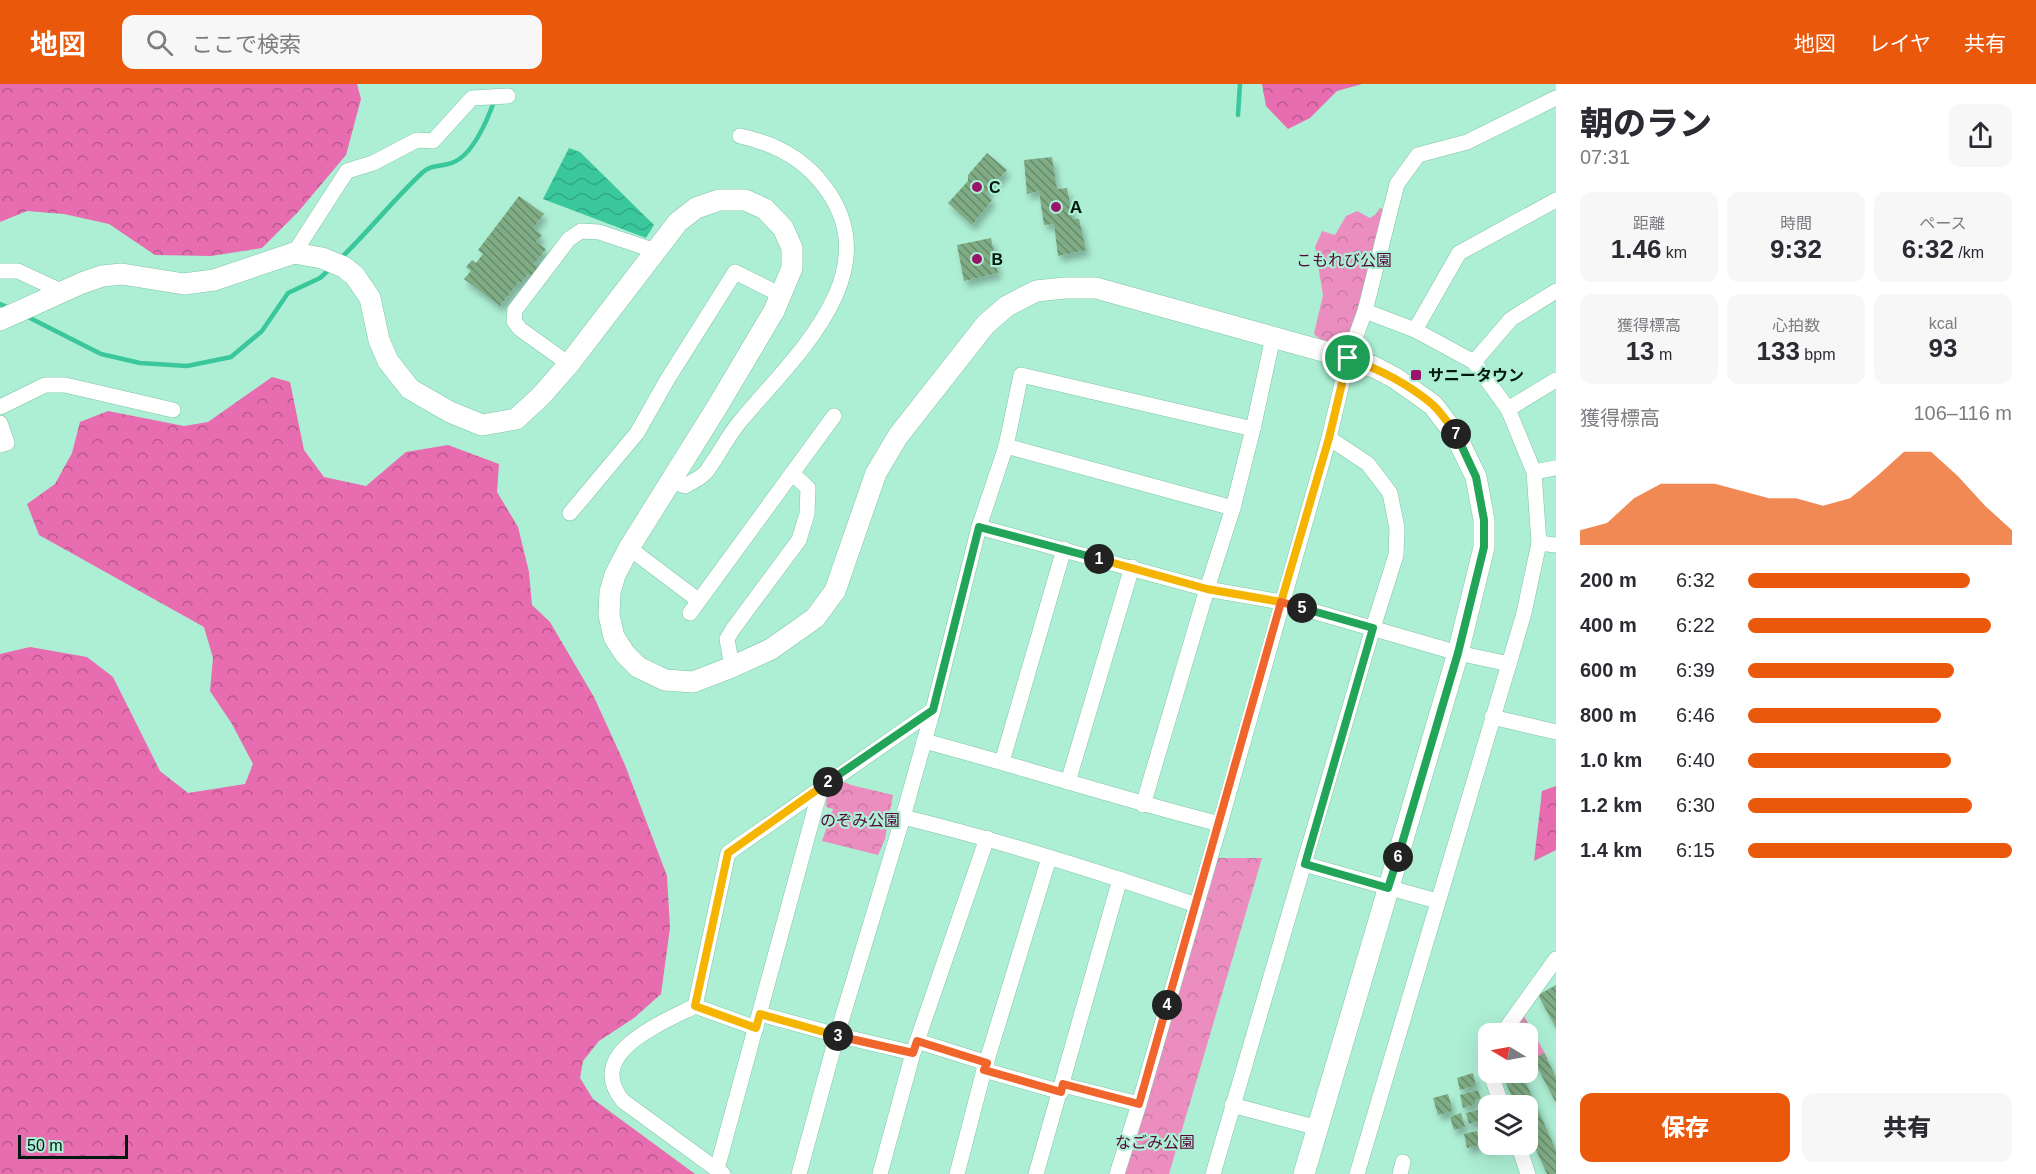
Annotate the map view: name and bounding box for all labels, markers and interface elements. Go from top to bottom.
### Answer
search box [122,15,542,69]
icon: search [143,26,176,59]
text: 地図 [30,29,86,60]
text: ここで検索 [191,32,301,57]
text: 地図 [1794,32,1836,55]
text: レイヤ [1869,32,1931,55]
text: 共有 [1964,32,2006,55]
button: share [1949,104,2012,167]
text: 朝のラン [1580,105,1712,142]
text: 07:31 [1580,146,1630,168]
place label: C [989,179,1001,196]
marker: C [970,180,984,194]
place label: Ａ [1068,199,1084,216]
marker: Ａ [1049,200,1063,214]
text: 距離 [1633,215,1665,232]
text: 時間 [1780,215,1812,232]
text: ペース [1919,215,1967,232]
text: 1.46 [1611,234,1661,264]
text: 9:32 [1770,234,1822,264]
text: 6:32 [1902,234,1954,264]
text: km [1661,244,1687,261]
text: /km [1954,244,1984,261]
place label: Ｂ [989,251,1005,268]
marker: Ｂ [970,252,984,266]
park label: こもれび公園 [1296,252,1392,269]
text: kcal [1929,315,1957,332]
text: 獲得標高 [1617,317,1681,334]
text: 心拍数 [1772,317,1820,334]
pin [1322,332,1373,383]
text: 93 [1929,333,1957,363]
text: 13 [1626,336,1655,366]
text: 133 [1757,336,1800,366]
icon: arrive [1331,341,1364,374]
text: m [1655,346,1672,363]
text: bpm [1800,346,1835,363]
place label: サニータウン [1428,367,1524,384]
marker: サニータウン [1409,368,1423,382]
text: 106–116 m [1913,402,2012,424]
text: 獲得標高 [1580,407,1660,429]
pin: 7 [1441,419,1471,449]
text: 7 [1452,425,1460,442]
pin: 1 [1084,544,1114,574]
text: 1 [1095,550,1103,567]
text: 200 m [1580,569,1637,591]
text: 6:32 [1676,569,1715,591]
pin: 5 [1287,593,1317,623]
text: 5 [1298,599,1306,616]
text: 400 m [1580,614,1637,636]
text: 6:22 [1676,614,1715,636]
text: 600 m [1580,659,1637,681]
text: 6:39 [1676,659,1715,681]
text: 800 m [1580,704,1637,726]
text: 6:46 [1676,704,1715,726]
text: 1.0 km [1580,749,1642,771]
text: 6:40 [1676,749,1715,771]
pin: 2 [813,767,843,797]
text: 2 [824,773,832,790]
text: 1.2 km [1580,794,1642,816]
text: 6:30 [1676,794,1715,816]
park label: のぞみ公園 [820,812,900,829]
text: 1.4 km [1580,839,1642,861]
text: 6:15 [1676,839,1715,861]
pin: 6 [1383,842,1413,872]
text: 6 [1394,848,1402,865]
pin: 4 [1152,990,1182,1020]
text: 4 [1163,996,1171,1013]
pin: 3 [823,1021,853,1051]
north arrow [1478,1023,1538,1083]
map controls [1478,1023,1538,1155]
text: 3 [834,1027,842,1044]
button: 保存 [1580,1093,1790,1162]
button: 共有 [1802,1093,2012,1162]
button: layers [1478,1095,1538,1155]
scale bar [18,1132,128,1160]
park label: なごみ公園 [1115,1134,1195,1151]
text: 50 m [27,1137,63,1154]

